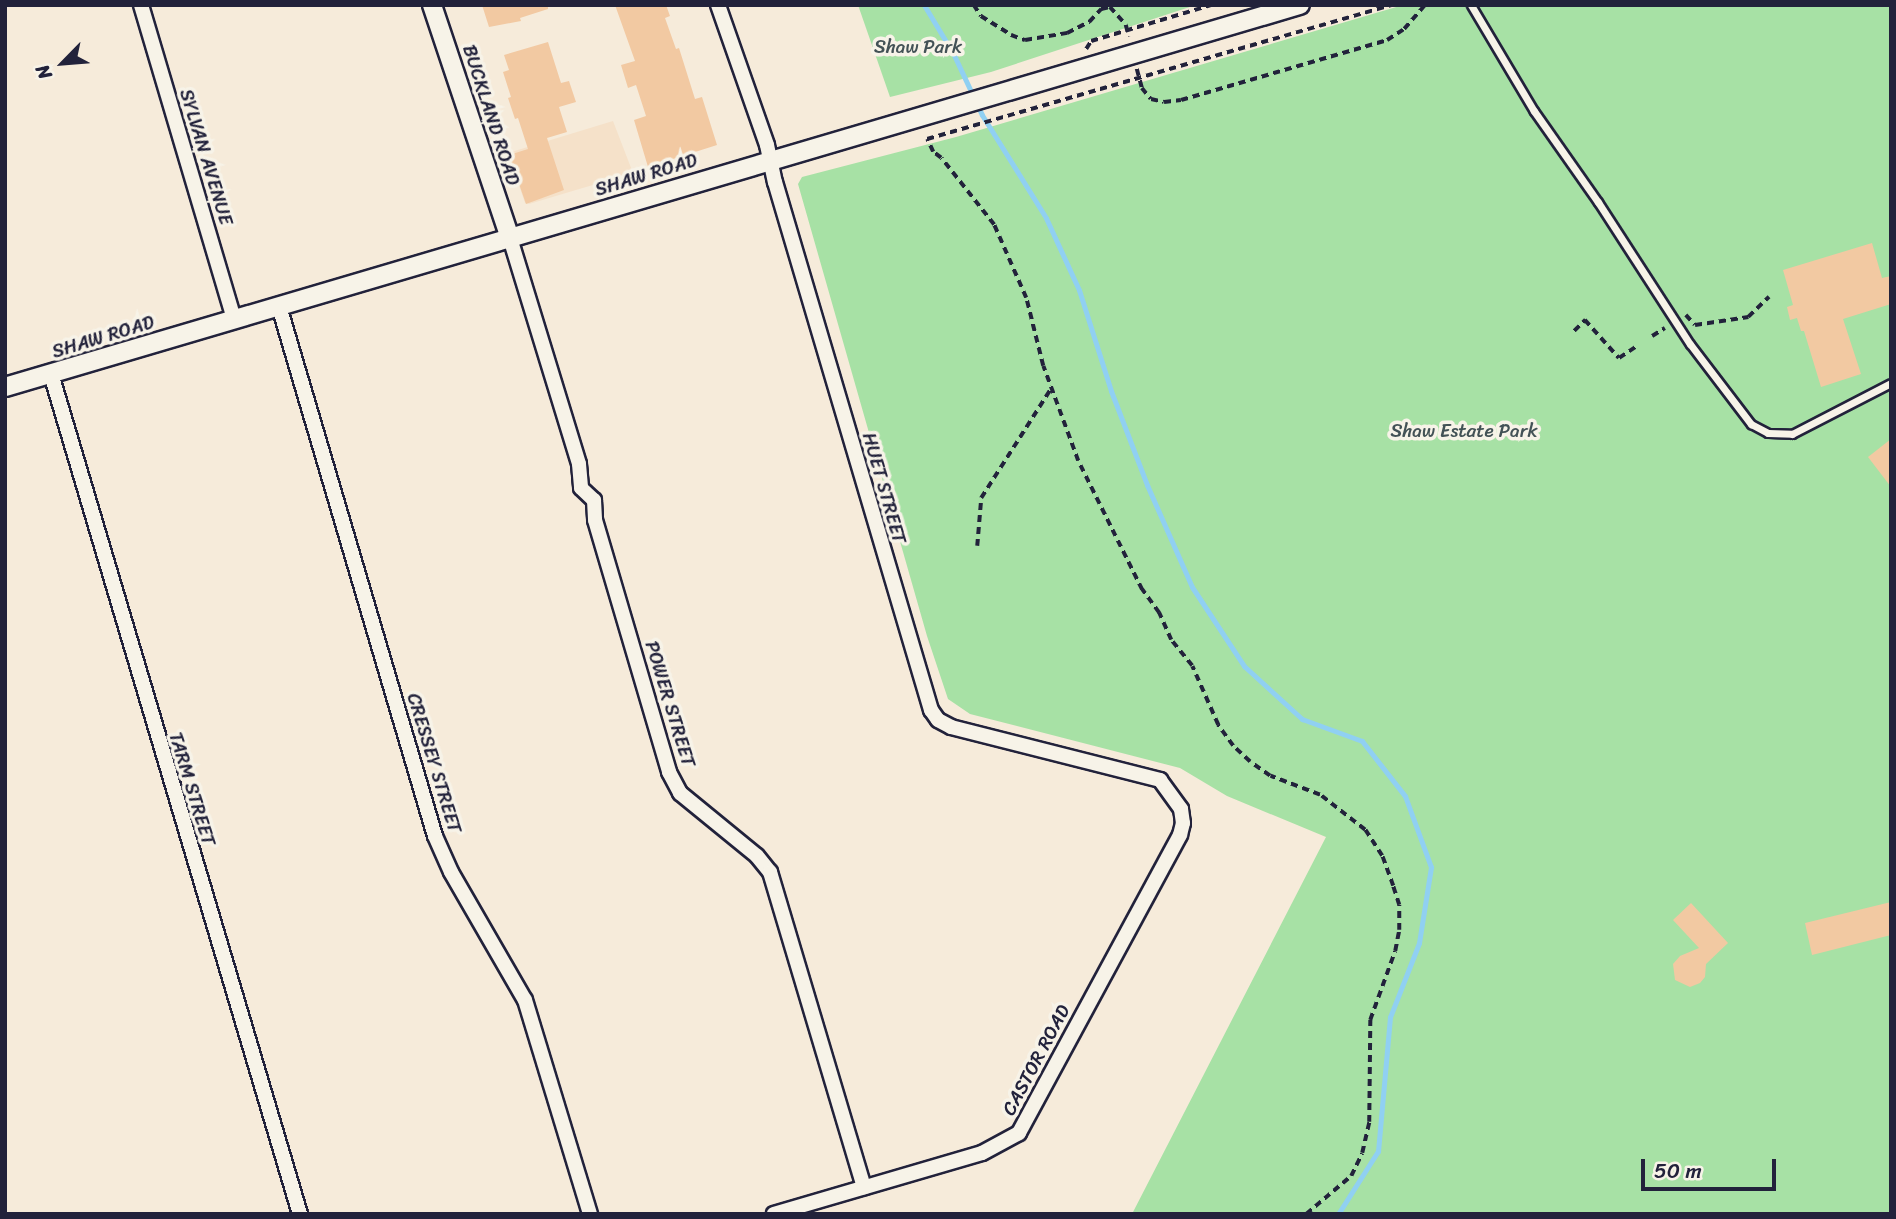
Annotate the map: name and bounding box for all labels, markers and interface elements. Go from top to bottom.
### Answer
north arrow [28,28,98,98]
park label: Shaw Park [874,36,962,58]
street label: BUCKLAND ROAD [458,42,524,188]
text: N [26,59,61,85]
street label: SYLVAN AVENUE [175,86,237,228]
street label: SHAW ROAD [592,149,700,201]
street label: SHAW ROAD [49,311,157,363]
park label: Shaw Estate Park [1390,420,1538,442]
street label: HUET STREET [857,429,911,547]
street label: POWER STREET [640,638,700,770]
street label: CRESSEY STREET [402,689,466,837]
street label: TARM STREET [164,729,220,849]
street label: CASTOR ROAD [997,1001,1075,1119]
scale bar [1644,1146,1779,1190]
text: 50 m [1654,1152,1702,1190]

